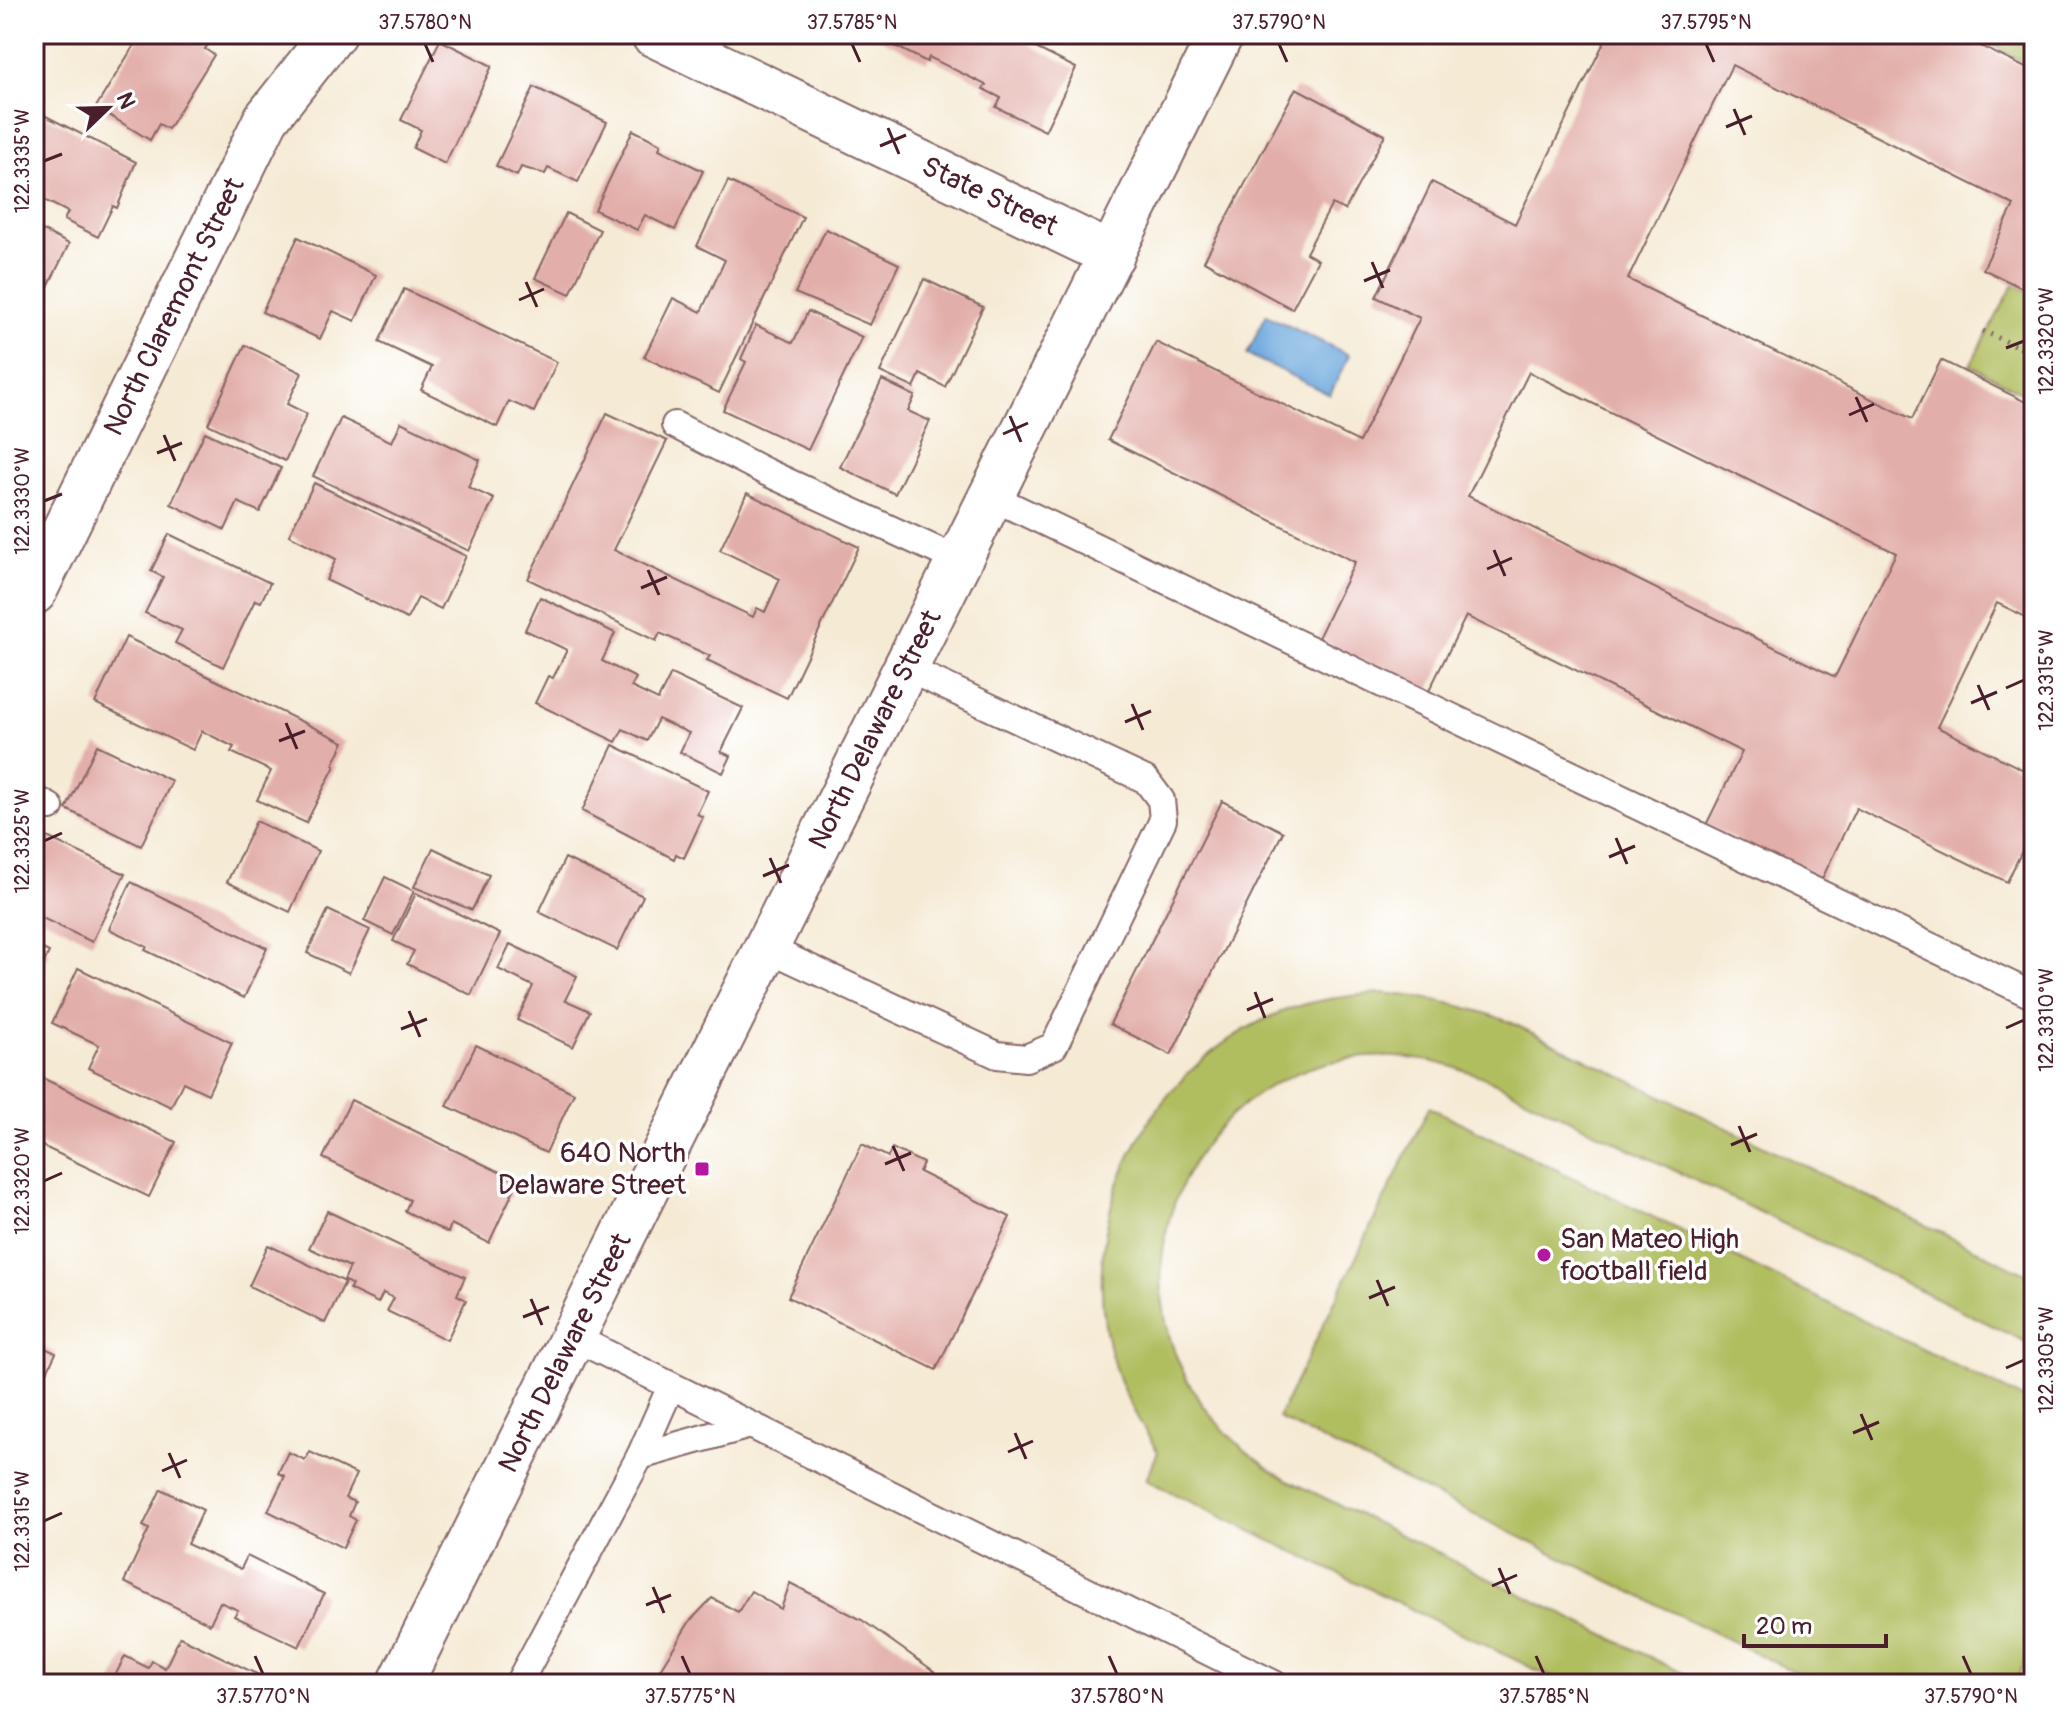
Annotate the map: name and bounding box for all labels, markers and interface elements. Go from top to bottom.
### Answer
text: 37.5780°N [378,10,472,35]
text: 37.5785°N [807,10,897,35]
text: 37.5790°N [1232,10,1326,35]
text: 37.5795°N [1661,10,1751,35]
north arrow [68,68,148,148]
text: N [110,88,141,113]
text: 122.3335°W [10,109,35,213]
street label: State Street [916,149,1064,244]
street label: North Claremont Street [96,171,252,441]
text: 122.3320°W [2034,287,2059,395]
text: 122.3330°W [10,447,35,555]
street label: North Delaware Street [801,604,949,855]
text: 122.3315°W [2034,629,2059,731]
text: 122.3325°W [10,789,35,893]
text: 122.3310°W [2034,968,2059,1072]
text: 122.3320°W [10,1127,35,1235]
place label: 640 North Delaware Street [498,1136,687,1203]
marker: 640 North Delaware Street [693,1160,711,1178]
place label: San Mateo High football field [1560,1222,1739,1289]
street label: North Delaware Street [491,1227,639,1478]
marker: San Mateo High football field [1535,1246,1553,1264]
text: 122.3305°W [2034,1306,2059,1414]
text: 122.3315°W [10,1470,35,1572]
scale bar [1744,1598,1886,1648]
text: 20 m [1756,1612,1812,1641]
text: 37.5770°N [216,1684,310,1709]
text: 37.5775°N [644,1684,736,1709]
text: 37.5780°N [1070,1684,1164,1709]
text: 37.5785°N [1499,1684,1589,1709]
text: 37.5790°N [1924,1684,2018,1709]

